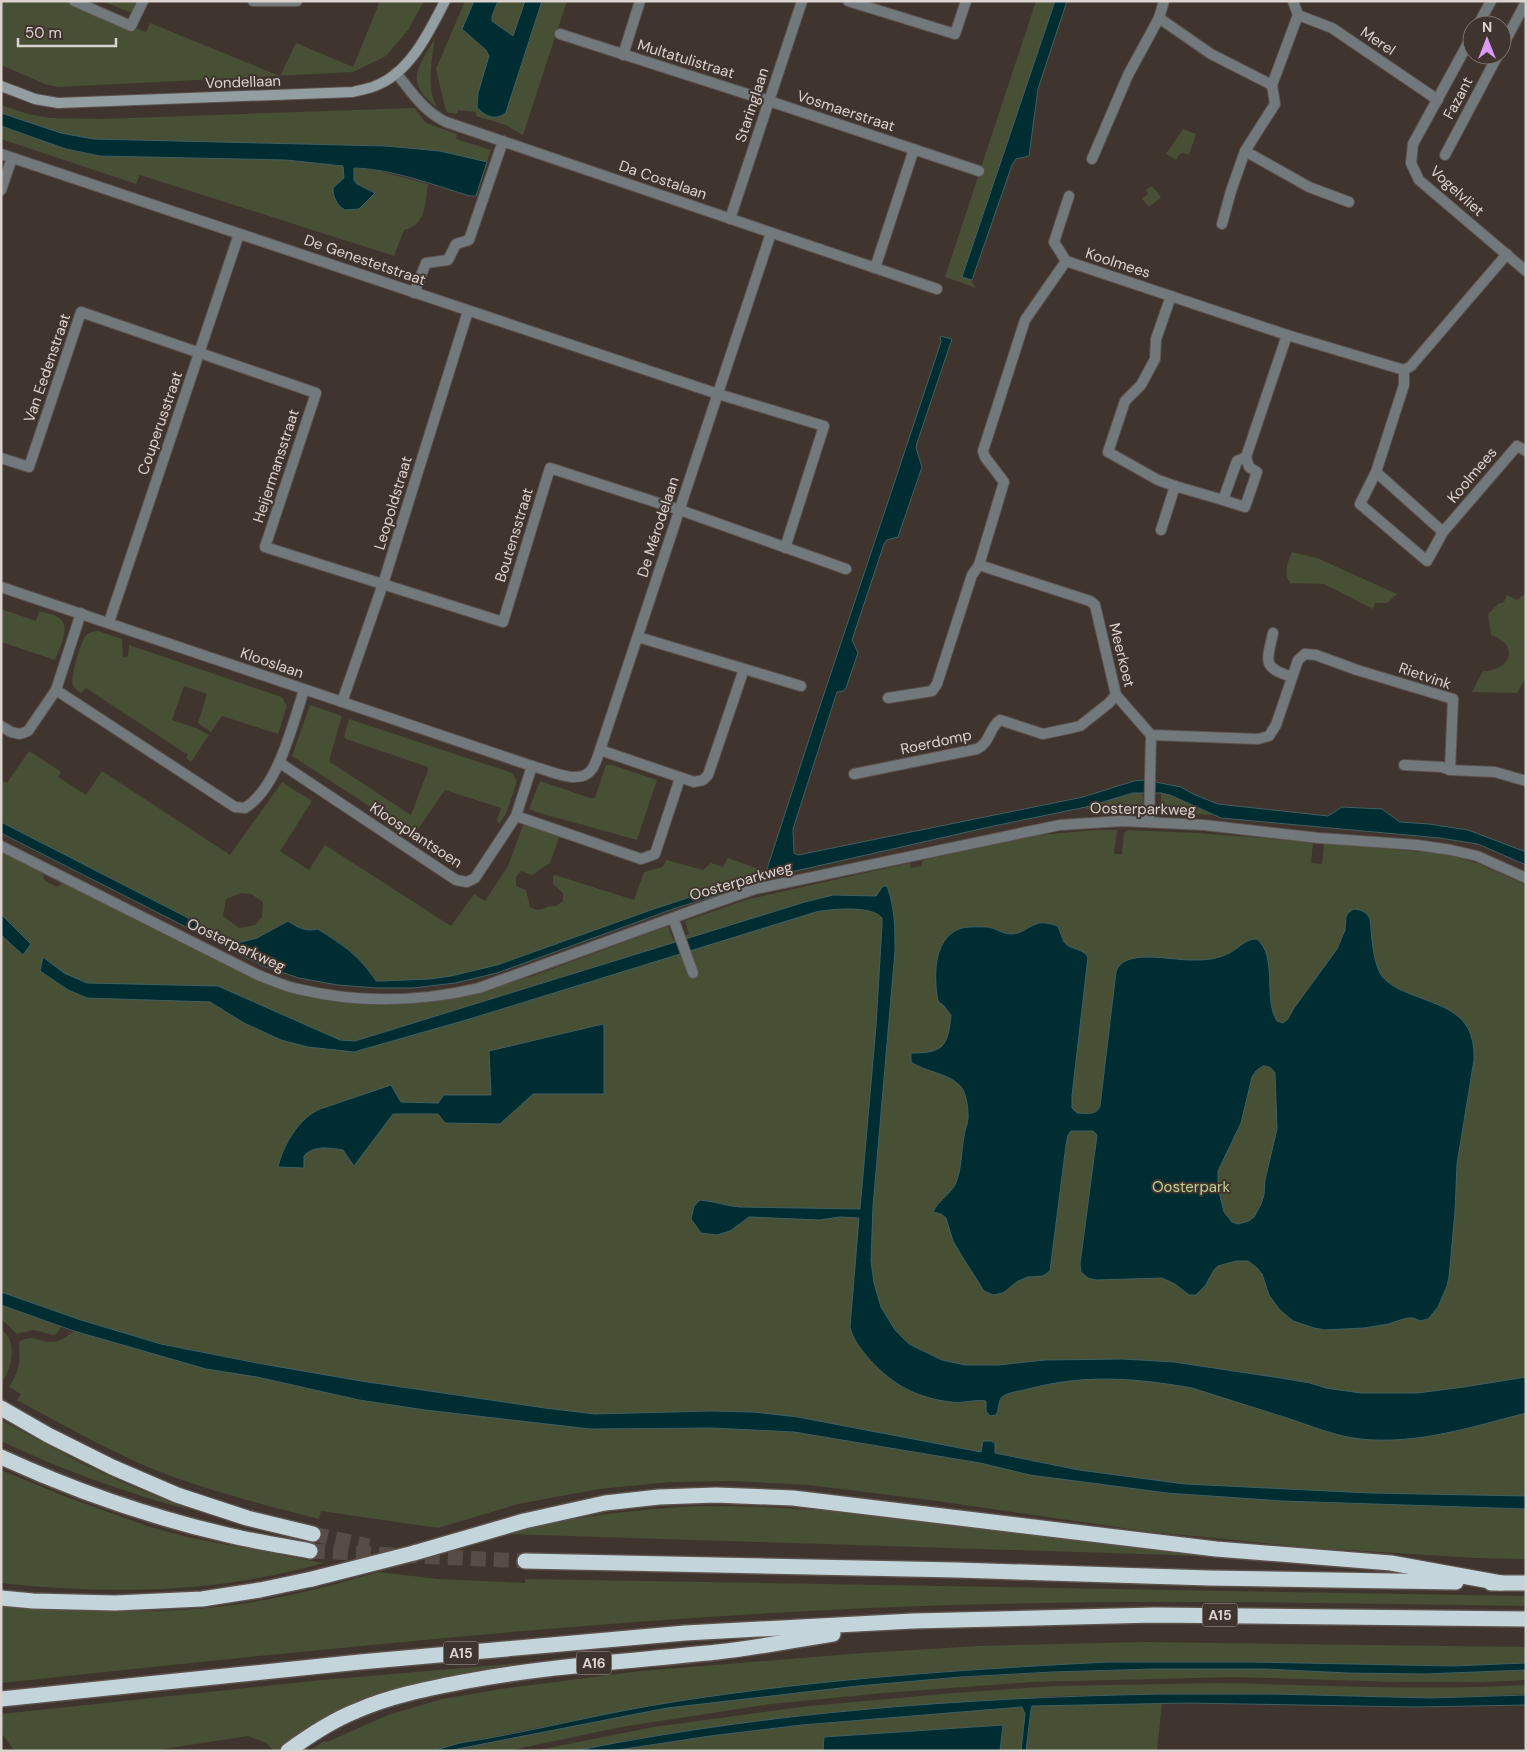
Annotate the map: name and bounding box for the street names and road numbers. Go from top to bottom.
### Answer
street label: Merel [1357,22,1399,60]
street label: Multatulistraat [635,35,737,83]
street label: Staringlaan [731,65,773,145]
street label: Vondellaan [205,71,281,93]
street label: Fazant [1439,73,1477,123]
street label: Vosmaerstraat [795,86,898,136]
street label: Da Costalaan [616,156,710,204]
street label: Vogelvliet [1426,161,1489,221]
street label: De Genestetstraat [301,230,429,290]
street label: Koolmees [1083,243,1153,283]
street label: Van Eedenstraat [19,311,75,425]
street label: Couperusstraat [133,368,187,478]
street label: Heijermansstraat [248,407,304,525]
street label: Koolmees [1443,443,1501,507]
street label: Leopoldstraat [369,454,417,552]
street label: De Mérodelaan [632,474,684,580]
street label: Boutensstraat [490,485,538,585]
street label: Meerkoet [1104,621,1140,689]
street label: Klooslaan [238,643,306,683]
street label: Rietvink [1396,658,1454,694]
street label: Roerdomp [899,725,973,759]
street label: Kloosplantsoen [366,798,466,872]
street label: Oosterparkweg [1090,798,1196,820]
street label: Oosterparkweg [687,857,795,905]
street label: Oosterparkweg [184,914,288,976]
road number: A15 [1202,1604,1238,1626]
road number: A15 [444,1642,478,1665]
road number: A16 [576,1652,612,1675]

